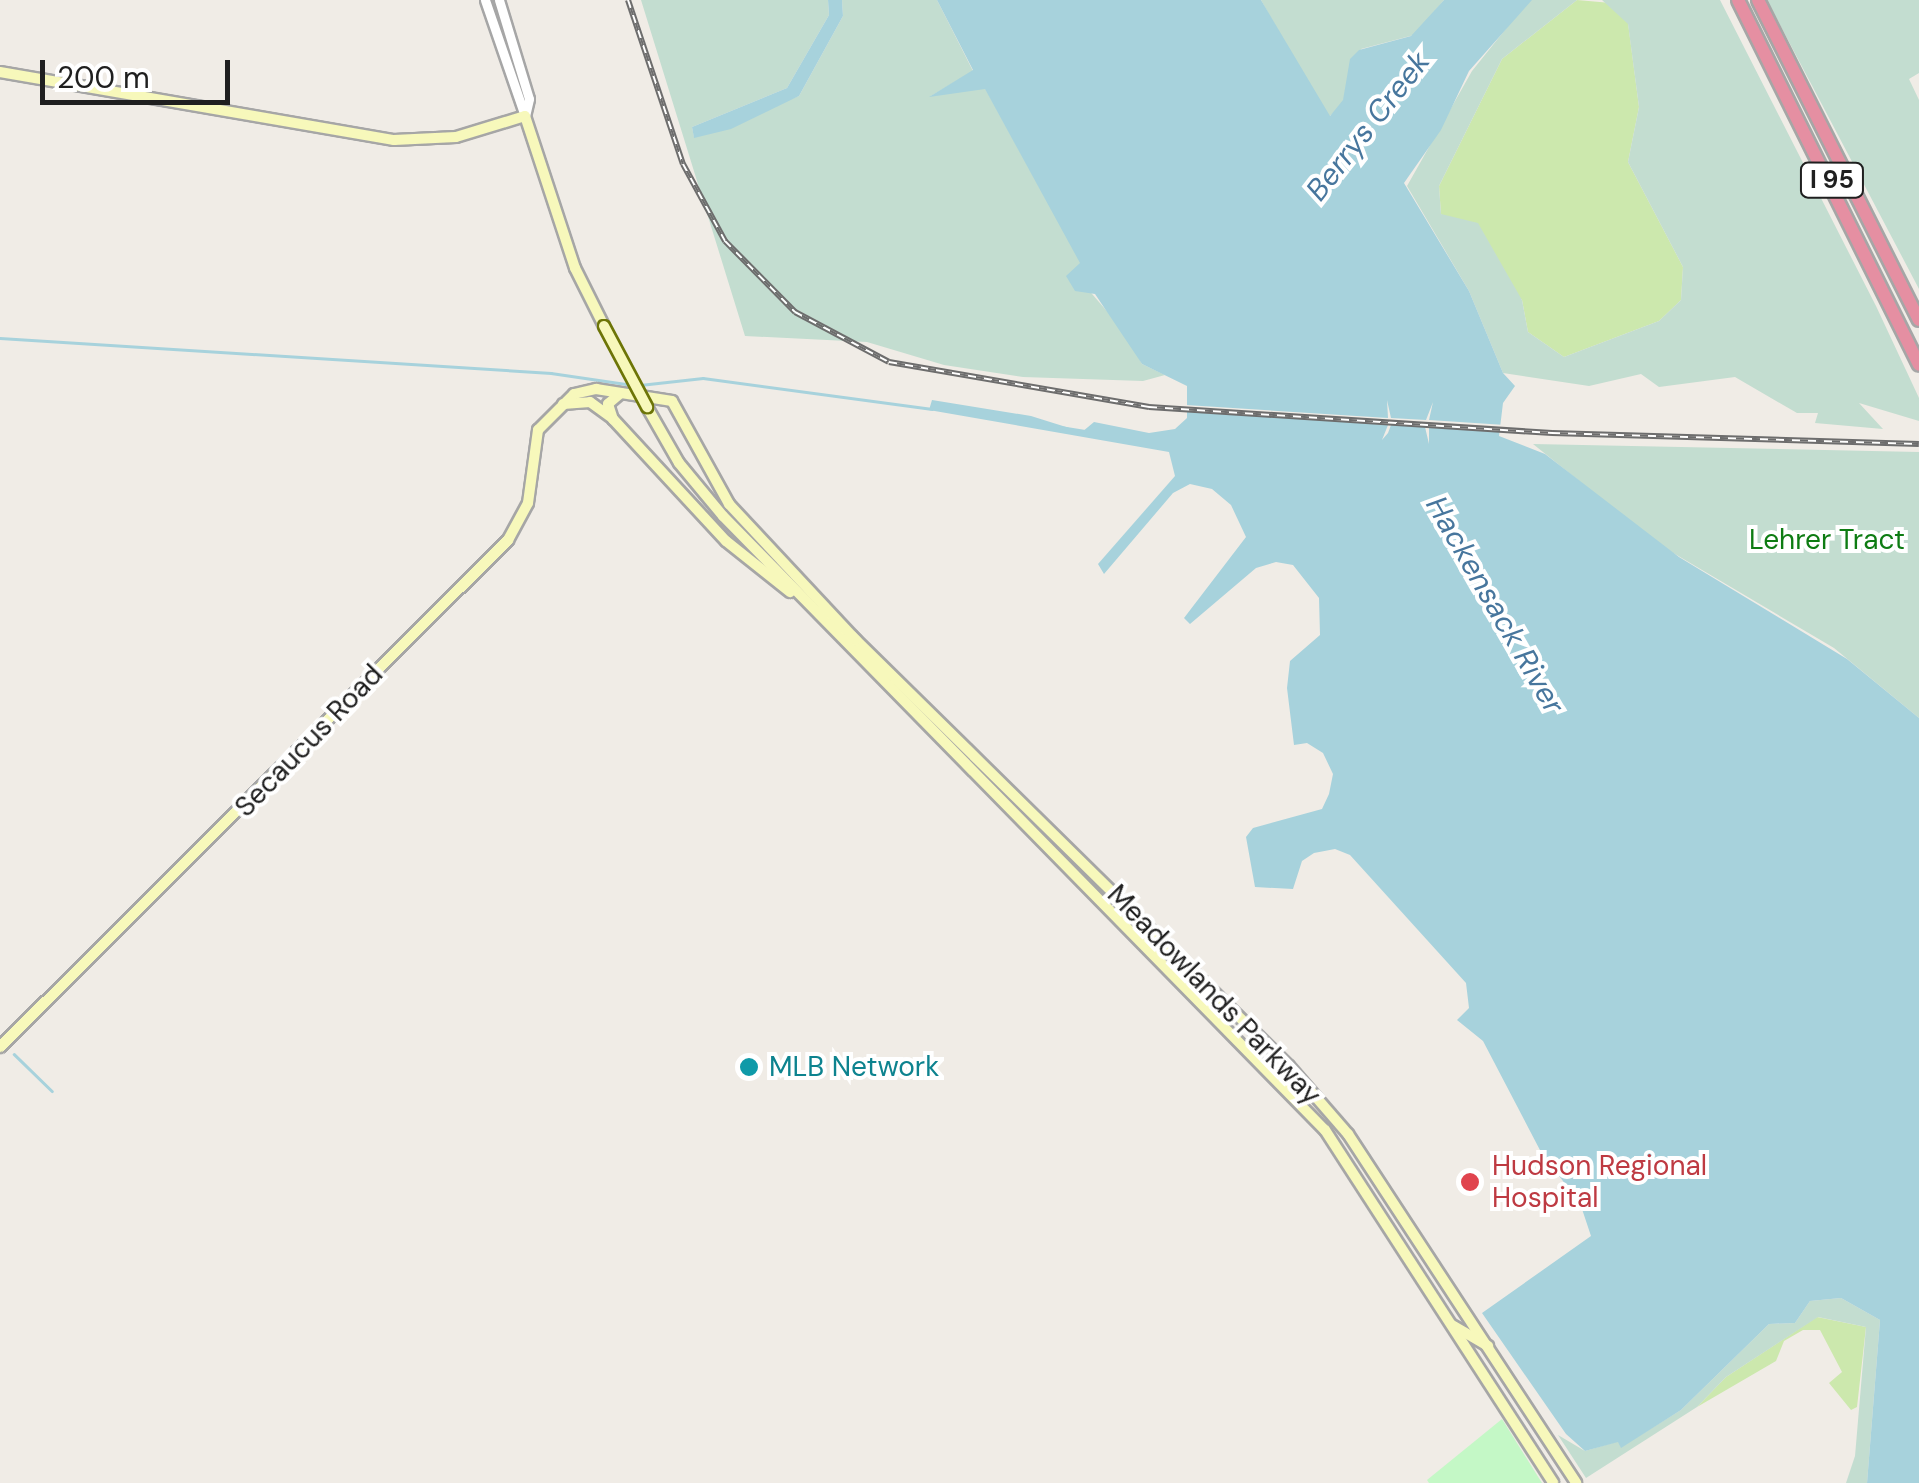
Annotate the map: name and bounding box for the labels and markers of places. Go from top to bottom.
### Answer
place label: MLB Network [769,1050,939,1084]
marker: MLB Network [738,1056,760,1078]
place label: Hudson Regional Hospital [1492,1149,1707,1215]
marker: Hudson Regional Hospital [1457,1169,1483,1195]

